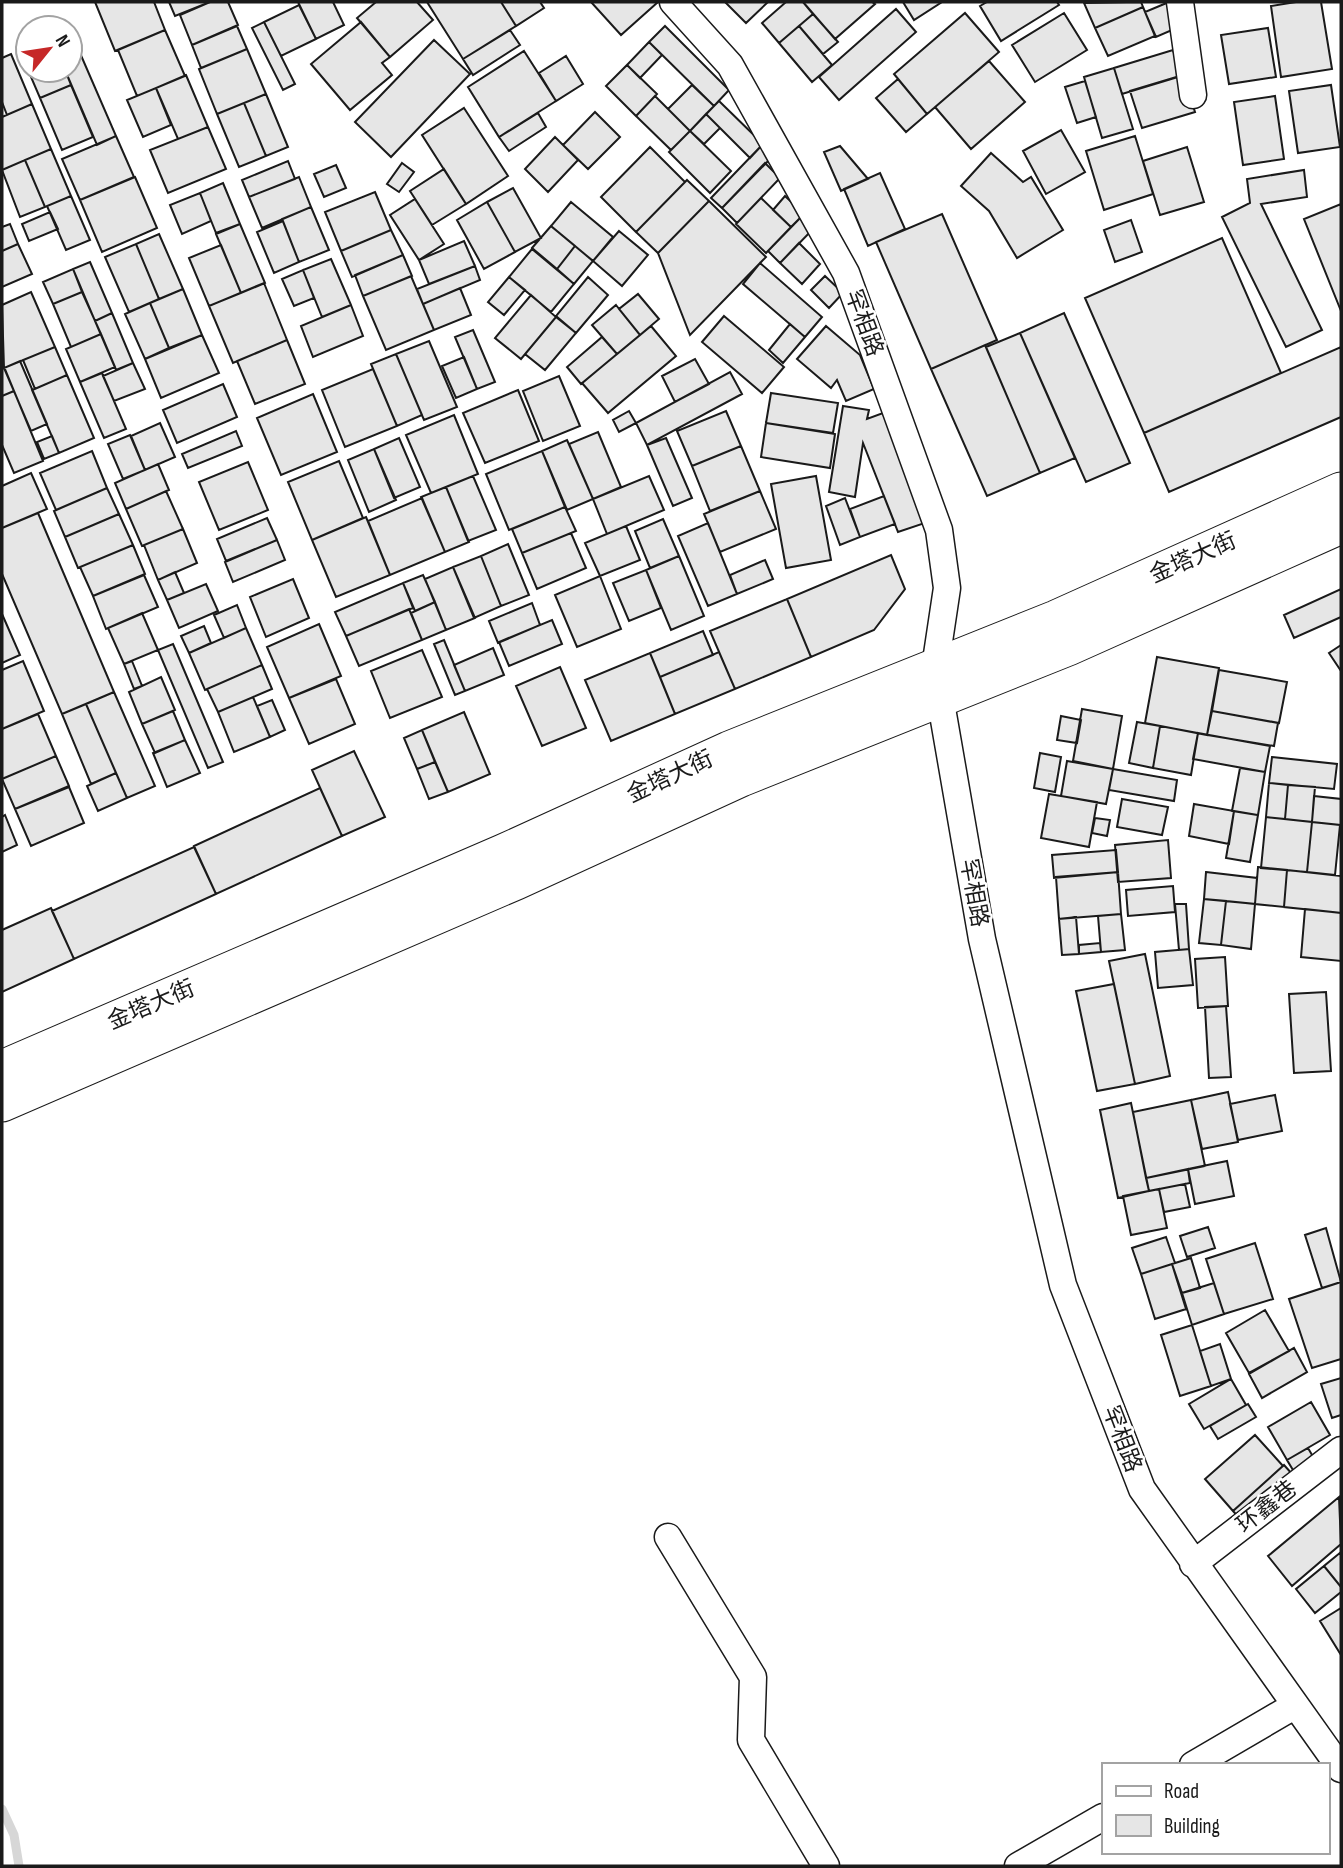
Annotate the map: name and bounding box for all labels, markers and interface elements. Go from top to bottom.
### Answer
north arrow [14,14,84,84]
text: N [50,31,75,51]
street label: 罕相路 [839,286,889,360]
street label: 金塔大街 [1145,527,1241,589]
street label: 金塔大街 [622,745,718,809]
street label: 罕相路 [954,857,994,929]
street label: 金塔大街 [103,974,199,1036]
street label: 罕相路 [1097,1402,1147,1476]
street label: 环鑫巷 [1231,1475,1303,1539]
legend [1102,1763,1329,1854]
text: Road [1164,1779,1199,1804]
text: Building [1164,1814,1220,1839]

